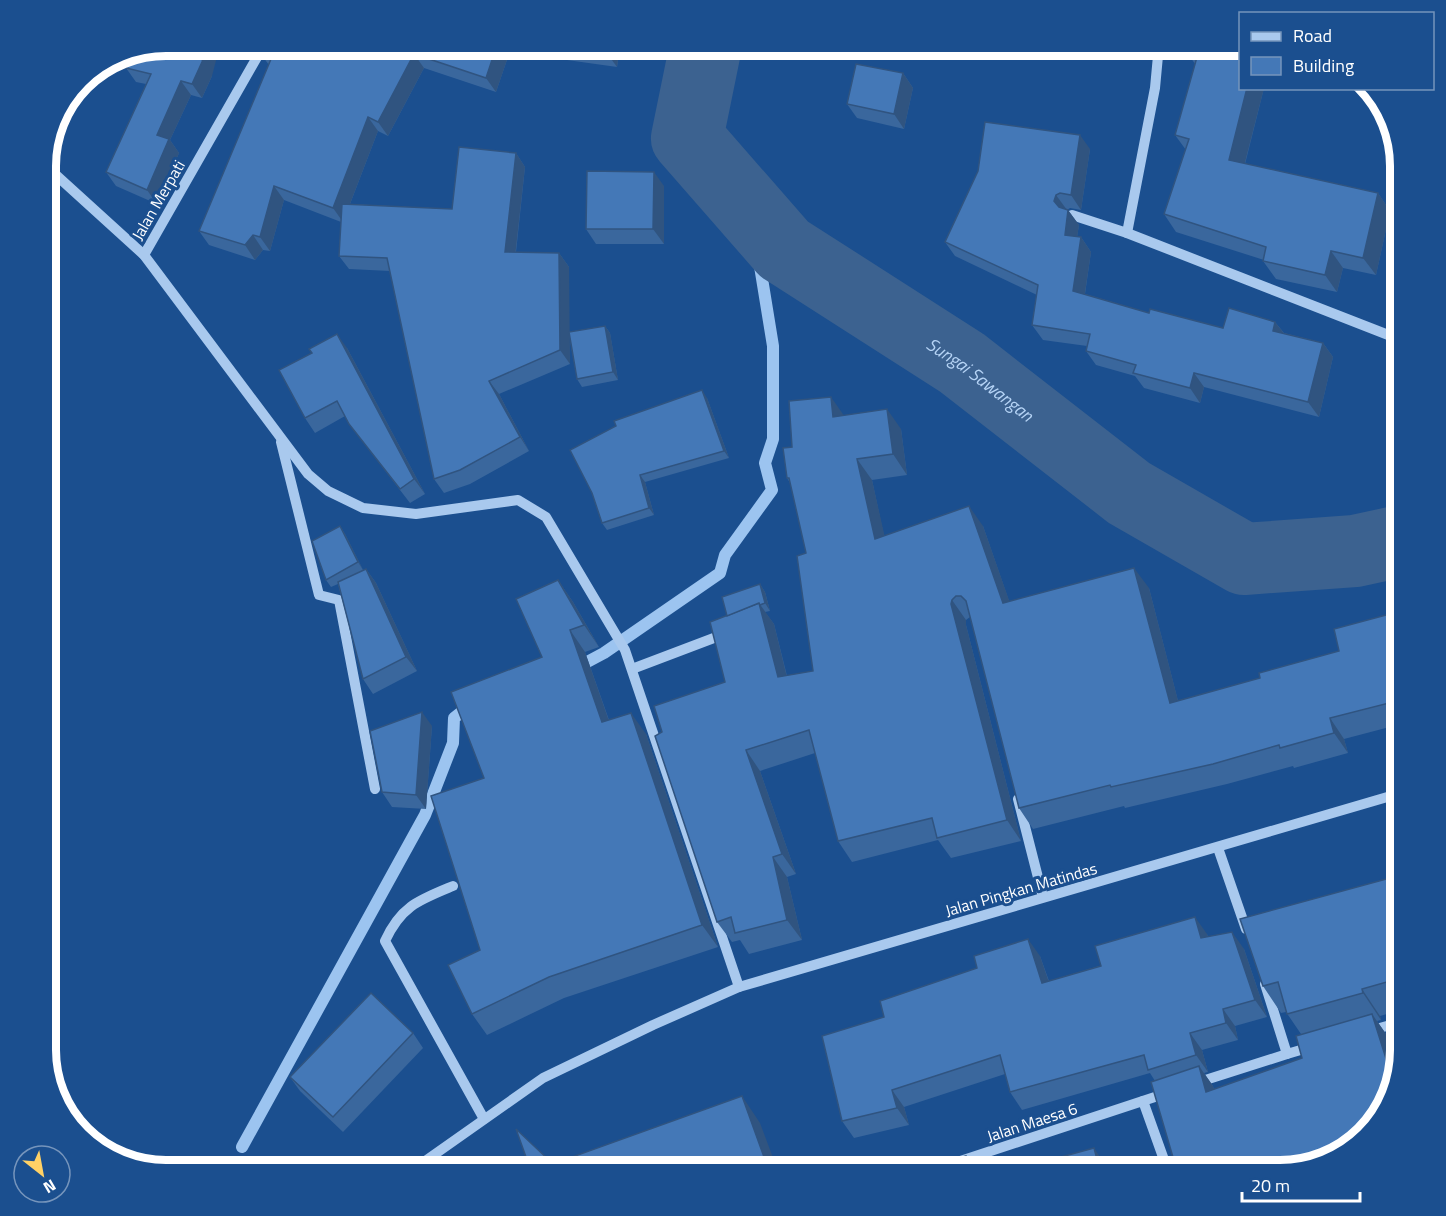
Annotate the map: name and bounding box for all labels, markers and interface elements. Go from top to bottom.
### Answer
legend [1239,12,1434,90]
text: Road [1293,22,1332,49]
text: Building [1293,52,1354,79]
street label: Jalan Merpati [125,155,191,245]
water label: Sungai Sawangan [922,330,1041,428]
street label: Jalan Pingkan Matindas [942,856,1100,922]
street label: Jalan Maesa 6 [984,1096,1080,1148]
north arrow [12,1144,72,1204]
scale bar [1242,1165,1360,1203]
text: 20 m [1251,1172,1290,1199]
text: N [39,1174,61,1200]

